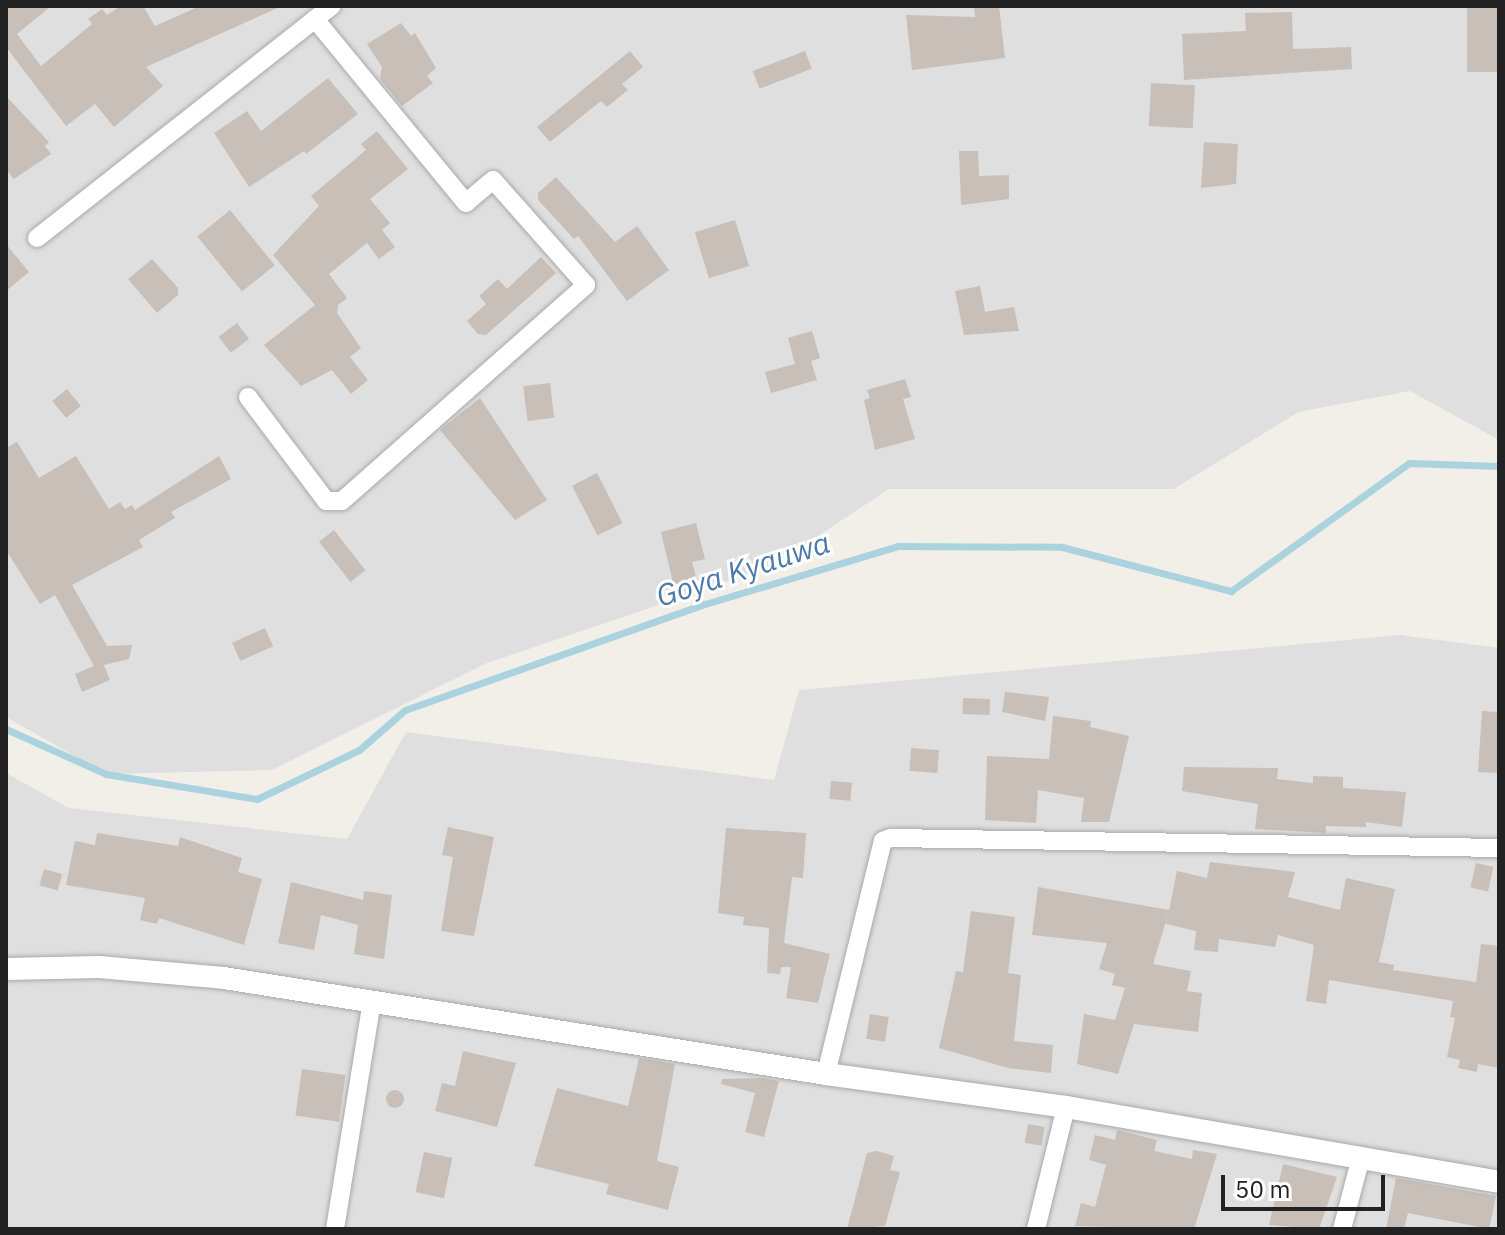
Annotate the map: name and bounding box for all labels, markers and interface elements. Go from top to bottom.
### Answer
water label: Goya Kyauwa [652,524,834,614]
scale bar [1225,1159,1389,1209]
text: 50 m [1235,1173,1290,1205]

